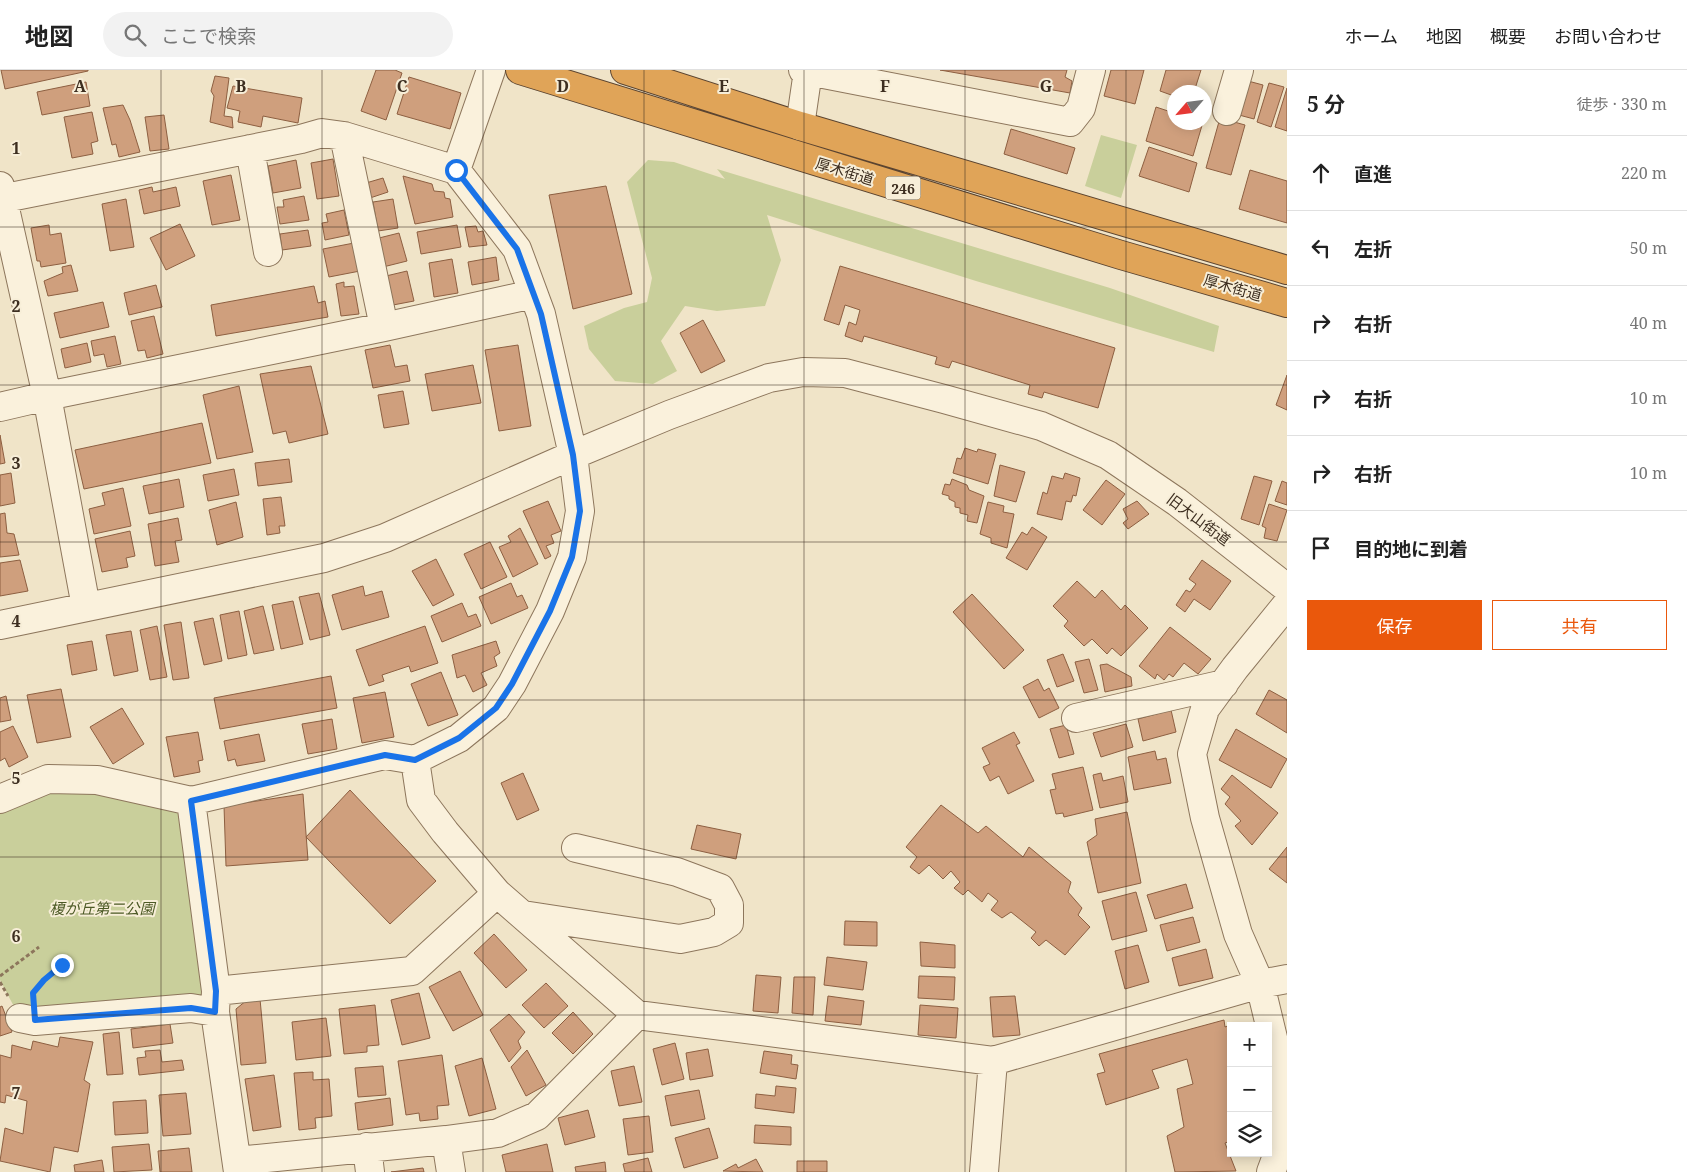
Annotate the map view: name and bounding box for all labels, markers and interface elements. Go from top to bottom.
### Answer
search box [103,12,453,57]
text: 地図 [25,19,73,52]
icon: search [121,21,149,49]
text: ここで検索 [161,23,256,49]
text: ホーム [1345,24,1398,48]
text: 地図 [1426,24,1462,48]
text: 概要 [1490,24,1526,48]
text: お問い合わせ [1554,24,1662,48]
text: A [74,75,87,97]
text: B [236,75,247,97]
text: C [397,75,408,97]
text: D [557,75,569,97]
text: E [719,75,729,97]
text: F [880,75,890,97]
text: G [1040,75,1052,97]
north arrow [1167,85,1212,130]
text: 5 分 [1307,90,1345,118]
text: 徒歩 · 330 m [1577,93,1667,115]
text: 1 [11,137,21,159]
street label: 厚木街道 [813,153,877,189]
route start [445,159,468,182]
icon: ahead [1307,159,1335,187]
text: 直進 [1354,161,1392,187]
text: 220 m [1621,162,1667,184]
road number: 246 [886,176,920,200]
icon: left [1307,234,1335,262]
text: 左折 [1354,236,1392,262]
text: 50 m [1630,237,1667,259]
street label: 厚木街道 [1201,269,1265,305]
text: 2 [11,295,21,317]
icon: right [1307,309,1335,337]
text: 右折 [1354,311,1392,337]
text: 40 m [1630,312,1667,334]
icon: right [1307,384,1335,412]
text: 右折 [1354,386,1392,412]
text: 10 m [1630,387,1667,409]
text: 3 [11,452,21,474]
icon: right [1307,459,1335,487]
text: 右折 [1354,461,1392,487]
text: 10 m [1630,462,1667,484]
street label: 旧大山街道 [1163,488,1235,550]
icon: arrive [1307,534,1335,562]
text: 目的地に到着 [1354,536,1468,562]
button: 保存 [1307,600,1482,650]
button: 共有 [1492,600,1667,650]
text: 4 [11,610,21,632]
text: 5 [11,767,21,789]
park label: 榎が丘第二公園 [49,898,156,918]
text: 6 [11,925,21,947]
route end [51,954,74,977]
map controls [1227,1022,1272,1157]
button: + [1227,1022,1272,1067]
button: − [1227,1067,1272,1112]
text: 7 [11,1082,21,1104]
button: layers [1227,1112,1272,1157]

